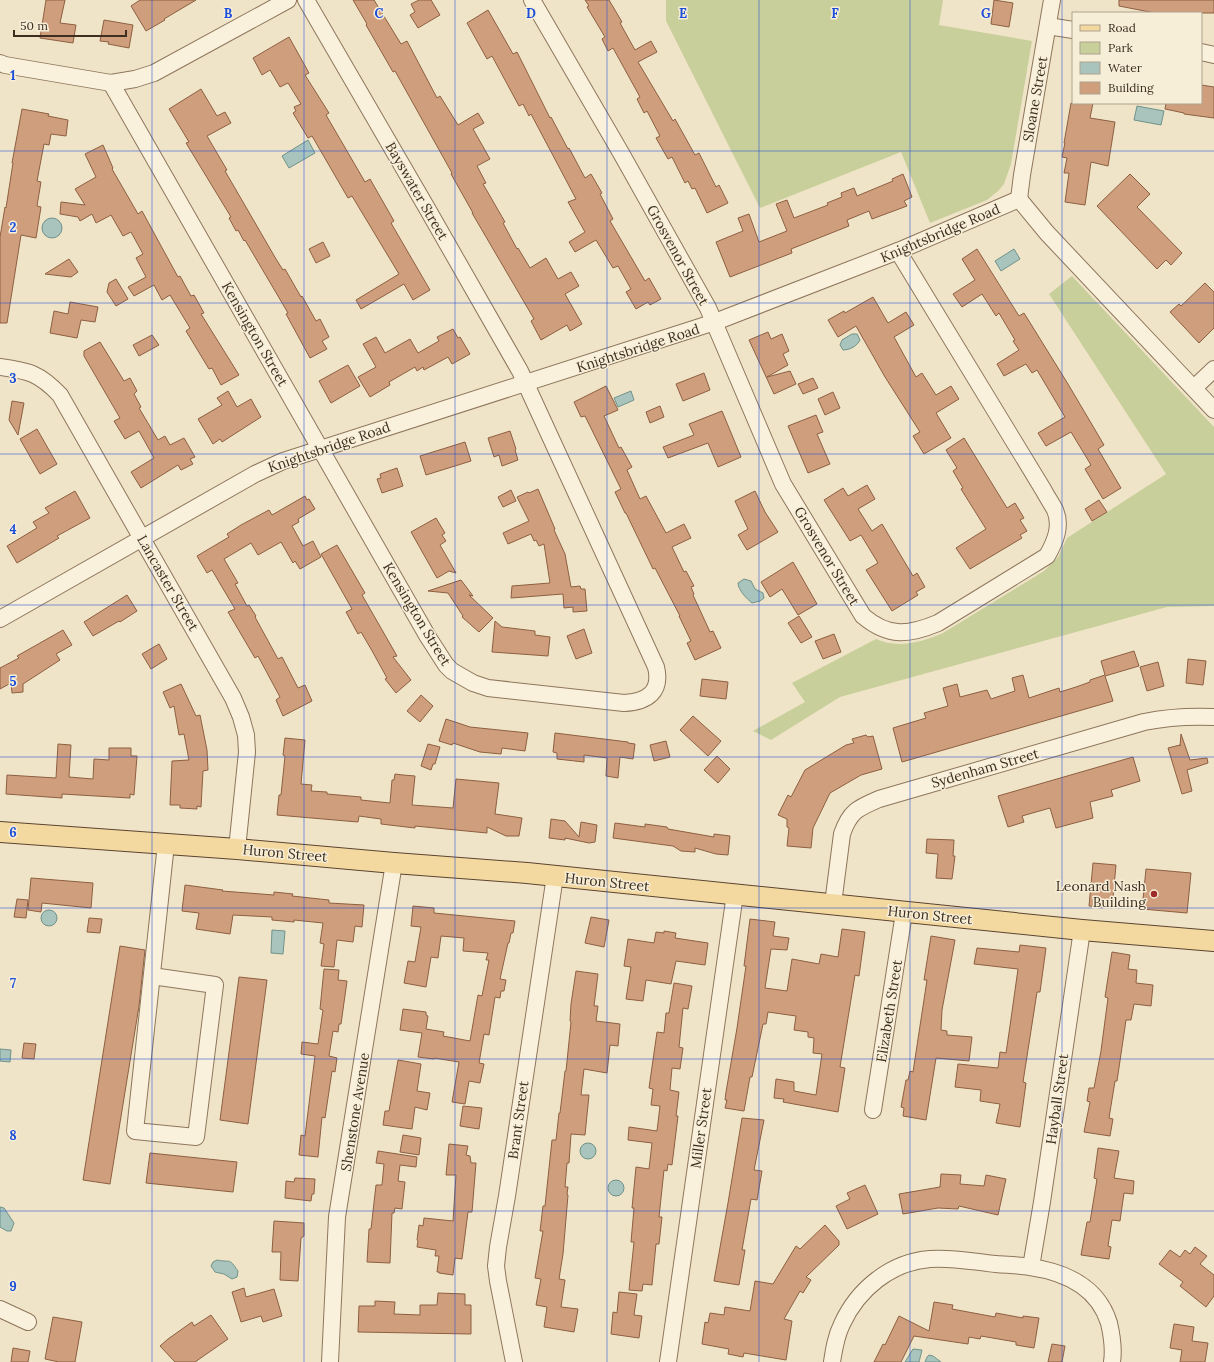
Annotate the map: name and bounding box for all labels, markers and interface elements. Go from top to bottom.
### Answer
text: B [224,5,233,22]
text: C [375,5,384,22]
text: D [526,5,536,22]
text: E [679,5,687,22]
text: F [831,5,839,22]
text: G [981,5,991,22]
scale bar [14,12,126,38]
legend [1072,12,1202,104]
text: 50 m [20,18,48,33]
text: Road [1108,20,1136,35]
text: Park [1108,40,1134,55]
street label: Sloane Street [1019,54,1051,143]
text: Water [1108,60,1143,75]
text: 1 [10,67,16,84]
text: Building [1108,80,1154,95]
street label: Bayswater Street [382,139,453,244]
street label: Knightsbridge Road [877,200,1003,266]
street label: Grosvenor Street [643,202,713,309]
text: 2 [10,219,17,236]
street label: Kensington Street [218,279,292,390]
street label: Knightsbridge Road [574,320,702,376]
text: 3 [9,370,17,387]
street label: Knightsbridge Road [265,418,393,476]
street label: Grosvenor Street [790,503,864,609]
text: 4 [9,521,17,538]
street label: Lancaster Street [133,532,203,635]
street label: Kensington Street [379,559,455,670]
text: 5 [9,673,17,690]
street label: Sydenham Street [929,744,1041,792]
text: 6 [9,824,17,841]
street label: Huron Street [242,840,329,866]
street label: Huron Street [564,869,651,895]
place label: Leonard Nash Building [1056,877,1146,911]
marker: Leonard Nash Building [1149,889,1159,899]
street label: Huron Street [887,902,974,928]
street label: Elizabeth Street [872,958,906,1064]
text: 7 [10,975,16,992]
street label: Shenstone Avenue [337,1051,373,1173]
street label: Hayball Street [1042,1052,1072,1146]
street label: Brant Street [504,1079,532,1160]
street label: Miller Street [686,1086,716,1170]
text: 8 [9,1127,17,1144]
text: 9 [9,1278,17,1295]

